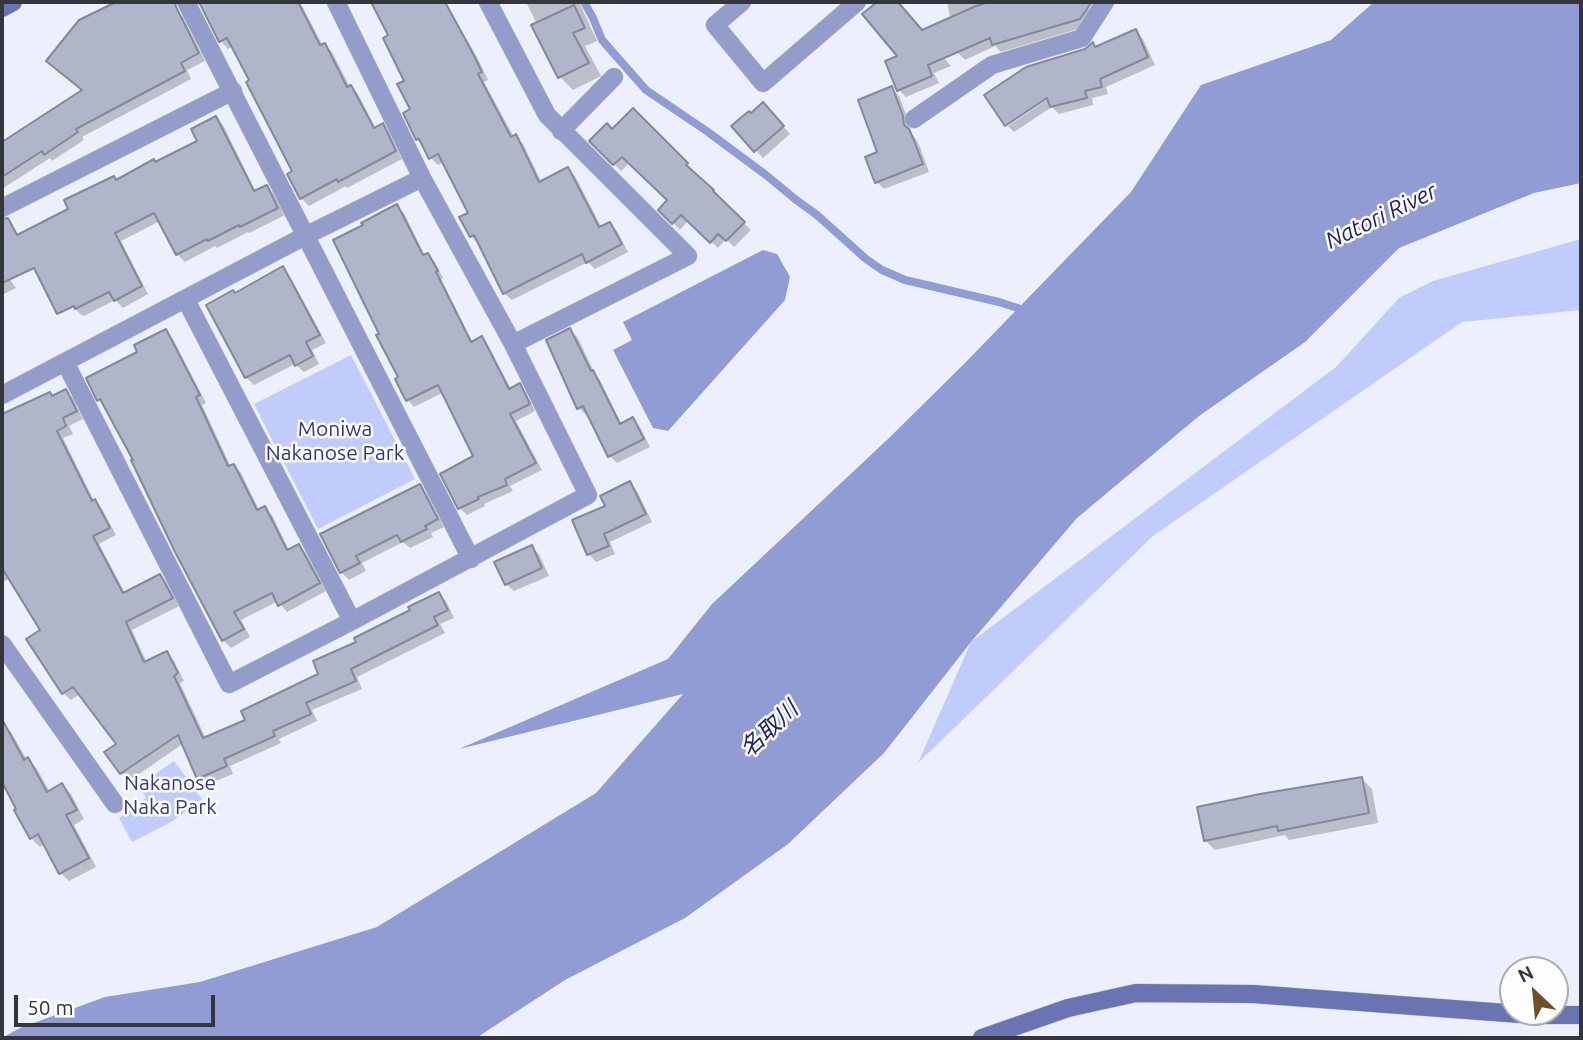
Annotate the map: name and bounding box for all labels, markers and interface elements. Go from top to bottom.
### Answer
water label: Natori River [1321,177,1441,255]
park label: Moniwa Nakanose Park [266,416,404,466]
water label: 名取川 [734,695,804,763]
park label: Nakanose Naka Park [123,770,217,820]
north arrow [1499,956,1569,1026]
text: N [1514,961,1537,987]
scale bar [18,981,219,1025]
text: 50 m [27,995,74,1019]

